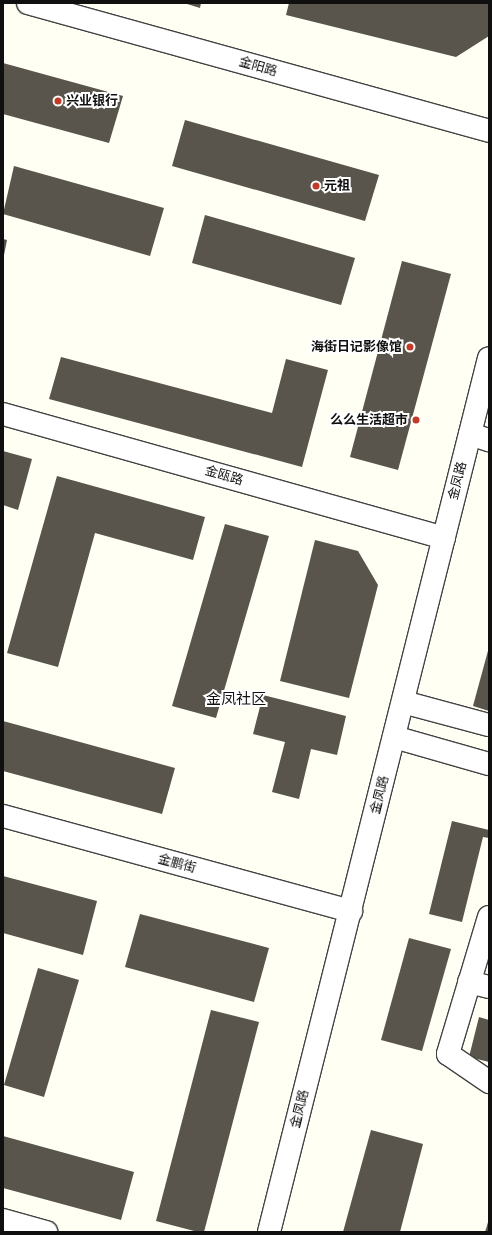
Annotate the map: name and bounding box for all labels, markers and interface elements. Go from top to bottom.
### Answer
street label: 金阳路 [237,54,279,80]
place label: 兴业银行 [66,93,118,109]
marker: 兴业银行 [53,96,63,106]
place label: 元祖 [324,178,350,194]
marker: 元祖 [311,181,321,191]
place label: 海街日记影像馆 [311,339,402,355]
marker: 海街日记影像馆 [405,342,415,352]
place label: 么么生活超市 [330,412,408,428]
marker: 么么生活超市 [411,415,421,425]
street label: 金凤路 [446,460,470,502]
street label: 金瓯路 [203,463,245,489]
district label: 金凤社区 [206,690,266,708]
street label: 金凤路 [368,774,392,816]
street label: 金鹏街 [156,851,198,877]
street label: 金凤路 [288,1088,312,1130]

